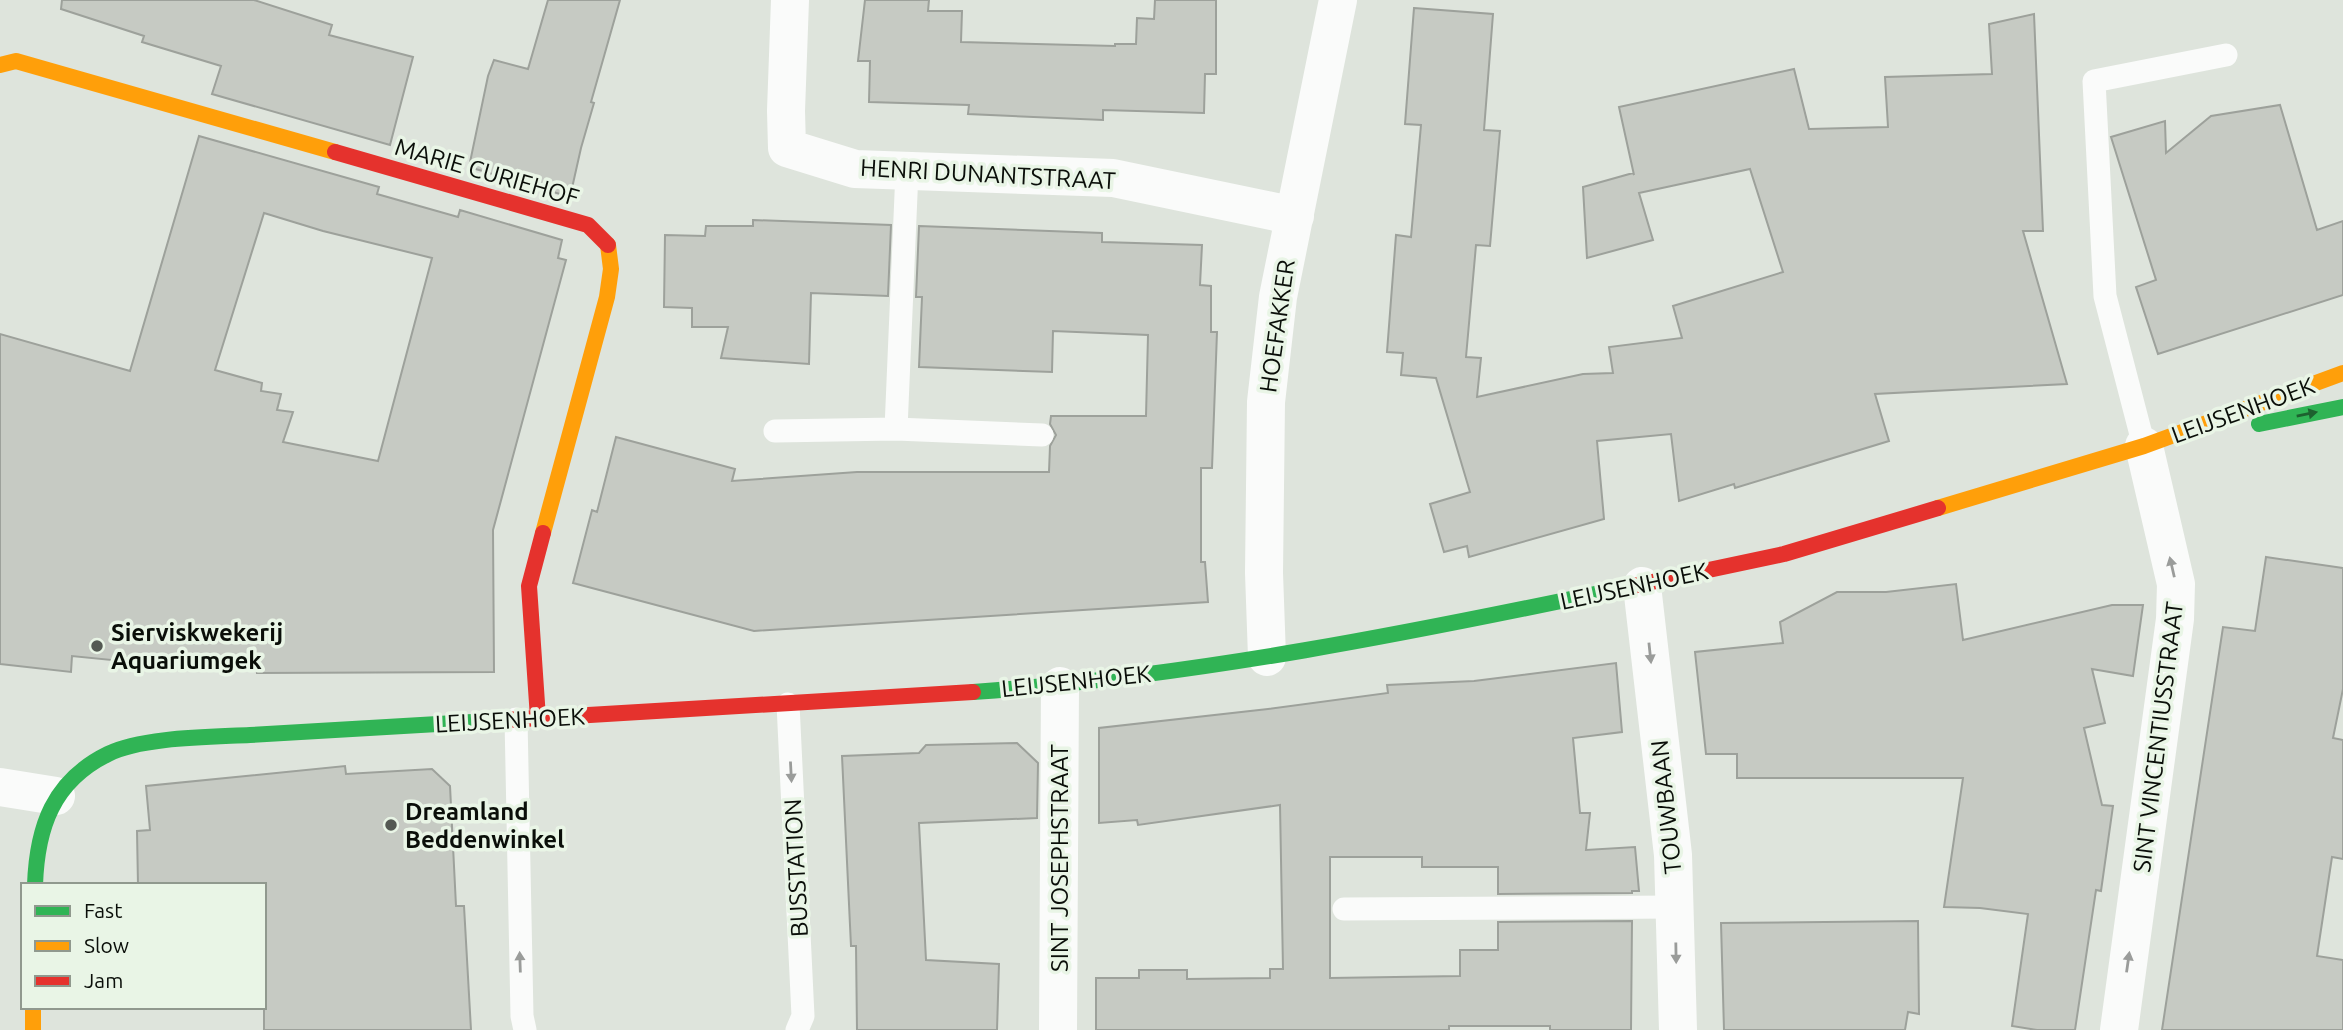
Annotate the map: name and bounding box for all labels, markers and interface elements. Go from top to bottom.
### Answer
street label: MARIE CURIEHOF [392,133,582,211]
street label: HENRI DUNANTSTRAAT [859,154,1117,194]
street label: HOEFAKKER [1254,258,1300,394]
street label: LEIJSENHOEK [2168,371,2319,448]
one-way arrow [2296,409,2318,420]
one-way arrow [2166,556,2177,578]
street label: LEIJSENHOEK [1558,557,1711,615]
street label: SINT VINCENTIUSSTRAAT [2128,600,2188,874]
place label: Sierviskwekerij Aquariumgek [111,619,283,674]
marker: Sierviskwekerij Aquariumgek [89,638,105,654]
one-way arrow [1644,642,1655,664]
street label: LEIJSENHOEK [1000,660,1152,702]
street label: LEIJSENHOEK [434,703,586,737]
street label: TOUWBAAN [1646,739,1686,875]
street label: SINT JOSEPHSTRAAT [1046,744,1073,972]
one-way arrow [786,761,797,783]
place label: Dreamland Beddenwinkel [405,798,564,853]
street label: BUSSTATION [779,798,813,938]
marker: Dreamland Beddenwinkel [383,817,399,833]
legend [21,883,266,1009]
text: Fast [84,898,122,922]
text: Slow [84,933,129,957]
one-way arrow [1670,942,1682,964]
one-way arrow [515,951,526,973]
one-way arrow [2123,951,2134,973]
text: Jam [84,968,123,992]

